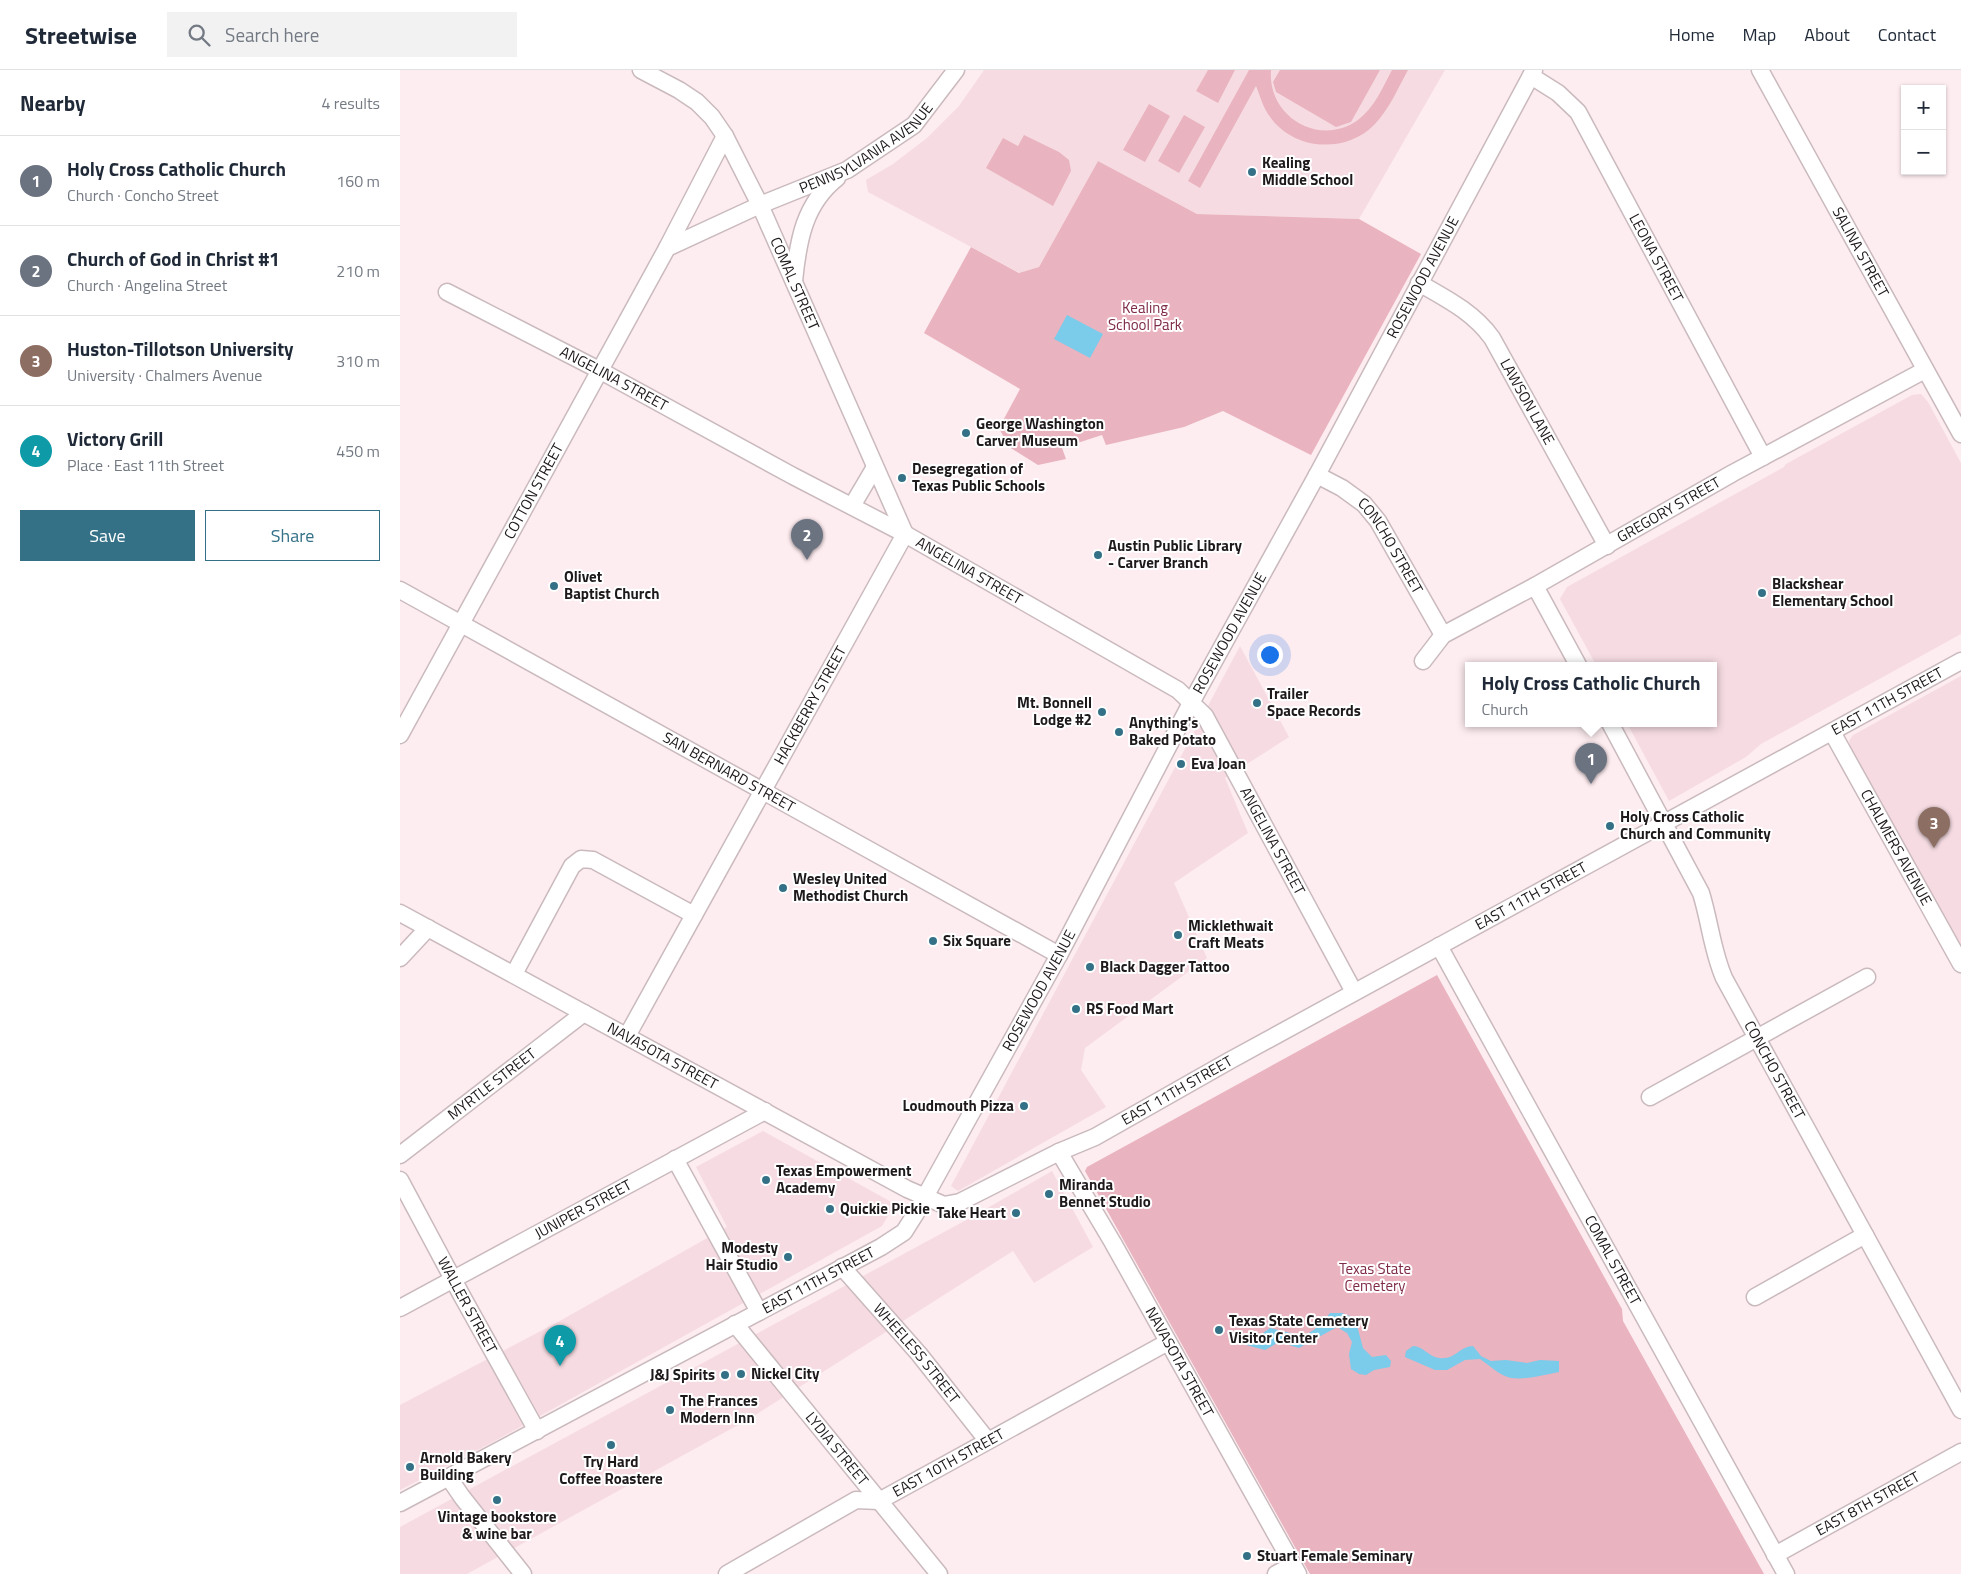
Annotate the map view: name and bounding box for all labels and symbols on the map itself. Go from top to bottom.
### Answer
street label: PENNSYLVANIA AVENUE [796,97,938,199]
place label: Kealing Middle School [1262,151,1353,191]
marker: Kealing Middle School [1246,166,1258,178]
street label: SALINA STREET [1827,203,1895,301]
street label: LEONA STREET [1623,209,1690,306]
street label: ROSEWOOD AVENUE [1380,212,1465,342]
street label: COMAL STREET [764,233,826,334]
park label: Kealing School Park [1108,296,1182,336]
street label: ANGELINA STREET [556,340,672,417]
street label: LAWSON LANE [1495,354,1561,449]
place label: George Washington Carver Museum [976,412,1104,452]
marker: George Washington Carver Museum [960,427,972,439]
street label: COTTON STREET [498,439,569,543]
place label: Desegregation of Texas Public Schools [912,457,1045,497]
street label: GREGORY STREET [1612,470,1725,548]
marker: Desegregation of Texas Public Schools [896,472,908,484]
street label: CONCHO STREET [1353,491,1429,598]
pin: 2 [791,519,823,560]
street label: ANGELINA STREET [912,531,1027,610]
place label: Austin Public Library - Carver Branch [1108,534,1242,574]
marker: Austin Public Library - Carver Branch [1092,549,1104,561]
place label: Olivet Baptist Church [564,565,659,605]
street label: ROSEWOOD AVENUE [1186,568,1272,698]
place label: Blackshear Elementary School [1772,572,1893,612]
marker: Olivet Baptist Church [548,580,560,592]
marker: Blackshear Elementary School [1756,587,1768,599]
street label: HACKBERRY STREET [768,641,852,769]
your location [1257,642,1283,668]
street label: EAST 11TH STREET [1827,661,1947,741]
place label: Trailer Space Records [1267,682,1361,722]
place label: Mt. Bonnell Lodge #2 [1017,691,1092,731]
marker: Trailer Space Records [1251,697,1263,709]
marker: Mt. Bonnell Lodge #2 [1096,706,1108,718]
place label: Anything's Baked Potato [1129,711,1216,751]
street label: SAN BERNARD STREET [659,726,800,818]
marker: Anything's Baked Potato [1113,726,1125,738]
pin: 1 [1575,743,1607,784]
place label: Eva Joan [1191,752,1246,775]
marker: Eva Joan [1175,758,1187,770]
street label: ANGELINA STREET [1234,783,1312,899]
street label: CHALMERS AVENUE [1855,785,1938,909]
place label: Holy Cross Catholic Church and Community [1620,805,1771,845]
pin: 3 [1918,807,1950,848]
marker: Holy Cross Catholic Church and Community [1604,820,1616,832]
street label: EAST 11TH STREET [1471,856,1591,935]
place label: Wesley United Methodist Church [793,867,908,907]
marker: Wesley United Methodist Church [777,882,789,894]
place label: Micklethwait Craft Meats [1188,914,1274,954]
street label: ROSEWOOD AVENUE [996,926,1081,1055]
place label: Six Square [943,929,1011,952]
marker: Micklethwait Craft Meats [1172,929,1184,941]
marker: Six Square [927,935,939,947]
place label: Black Dagger Tattoo [1100,955,1230,978]
marker: Black Dagger Tattoo [1084,961,1096,973]
place label: RS Food Mart [1086,997,1174,1020]
marker: RS Food Mart [1070,1003,1082,1015]
street label: NAVASOTA STREET [603,1016,722,1095]
street label: CONCHO STREET [1739,1016,1811,1123]
street label: MYRTLE STREET [442,1042,541,1125]
street label: EAST 11TH STREET [1117,1049,1237,1131]
place label: Loudmouth Pizza [903,1094,1014,1117]
marker: Loudmouth Pizza [1018,1100,1030,1112]
place label: Texas Empowerment Academy [776,1159,912,1199]
street label: JUNIPER STREET [530,1173,636,1244]
place label: Miranda Bennet Studio [1059,1173,1151,1213]
marker: Texas Empowerment Academy [760,1174,772,1186]
marker: Miranda Bennet Studio [1043,1188,1055,1200]
place label: Quickie Pickie [840,1197,930,1220]
place label: Take Heart [937,1201,1007,1224]
marker: Quickie Pickie [824,1203,836,1215]
marker: Take Heart [1010,1207,1022,1219]
street label: COMAL STREET [1579,1211,1647,1309]
place label: Modesty Hair Studio [706,1236,778,1276]
street label: EAST 11TH STREET [758,1240,879,1319]
marker: Modesty Hair Studio [782,1251,794,1263]
street label: WALLER STREET [432,1252,504,1357]
park label: Texas State Cemetery [1339,1257,1411,1297]
street label: WHEELESS STREET [868,1298,966,1408]
street label: NAVASOTA STREET [1140,1302,1220,1421]
place label: Texas State Cemetery Visitor Center [1229,1309,1369,1349]
marker: Texas State Cemetery Visitor Center [1213,1324,1225,1336]
pin: 4 [544,1325,576,1366]
place label: Nickel City [751,1362,820,1385]
place label: J&J Spirits [650,1363,715,1386]
marker: Nickel City [735,1368,747,1380]
marker: J&J Spirits [719,1369,731,1381]
place label: The Frances Modern Inn [680,1389,758,1429]
marker: The Frances Modern Inn [664,1404,676,1416]
street label: LYDIA STREET [800,1407,874,1490]
street label: EAST 10TH STREET [888,1422,1008,1502]
marker: Try Hard Coffee Roastere [605,1439,617,1451]
place label: Arnold Bakery Building [420,1446,512,1486]
place label: Try Hard Coffee Roastere [559,1450,663,1490]
marker: Arnold Bakery Building [404,1461,416,1473]
street label: EAST 8TH STREET [1811,1465,1924,1541]
marker: Vintage bookstore & wine bar [491,1494,503,1506]
place label: Vintage bookstore & wine bar [438,1505,557,1545]
place label: Stuart Female Seminary [1257,1544,1413,1567]
marker: Stuart Female Seminary [1241,1550,1253,1562]

